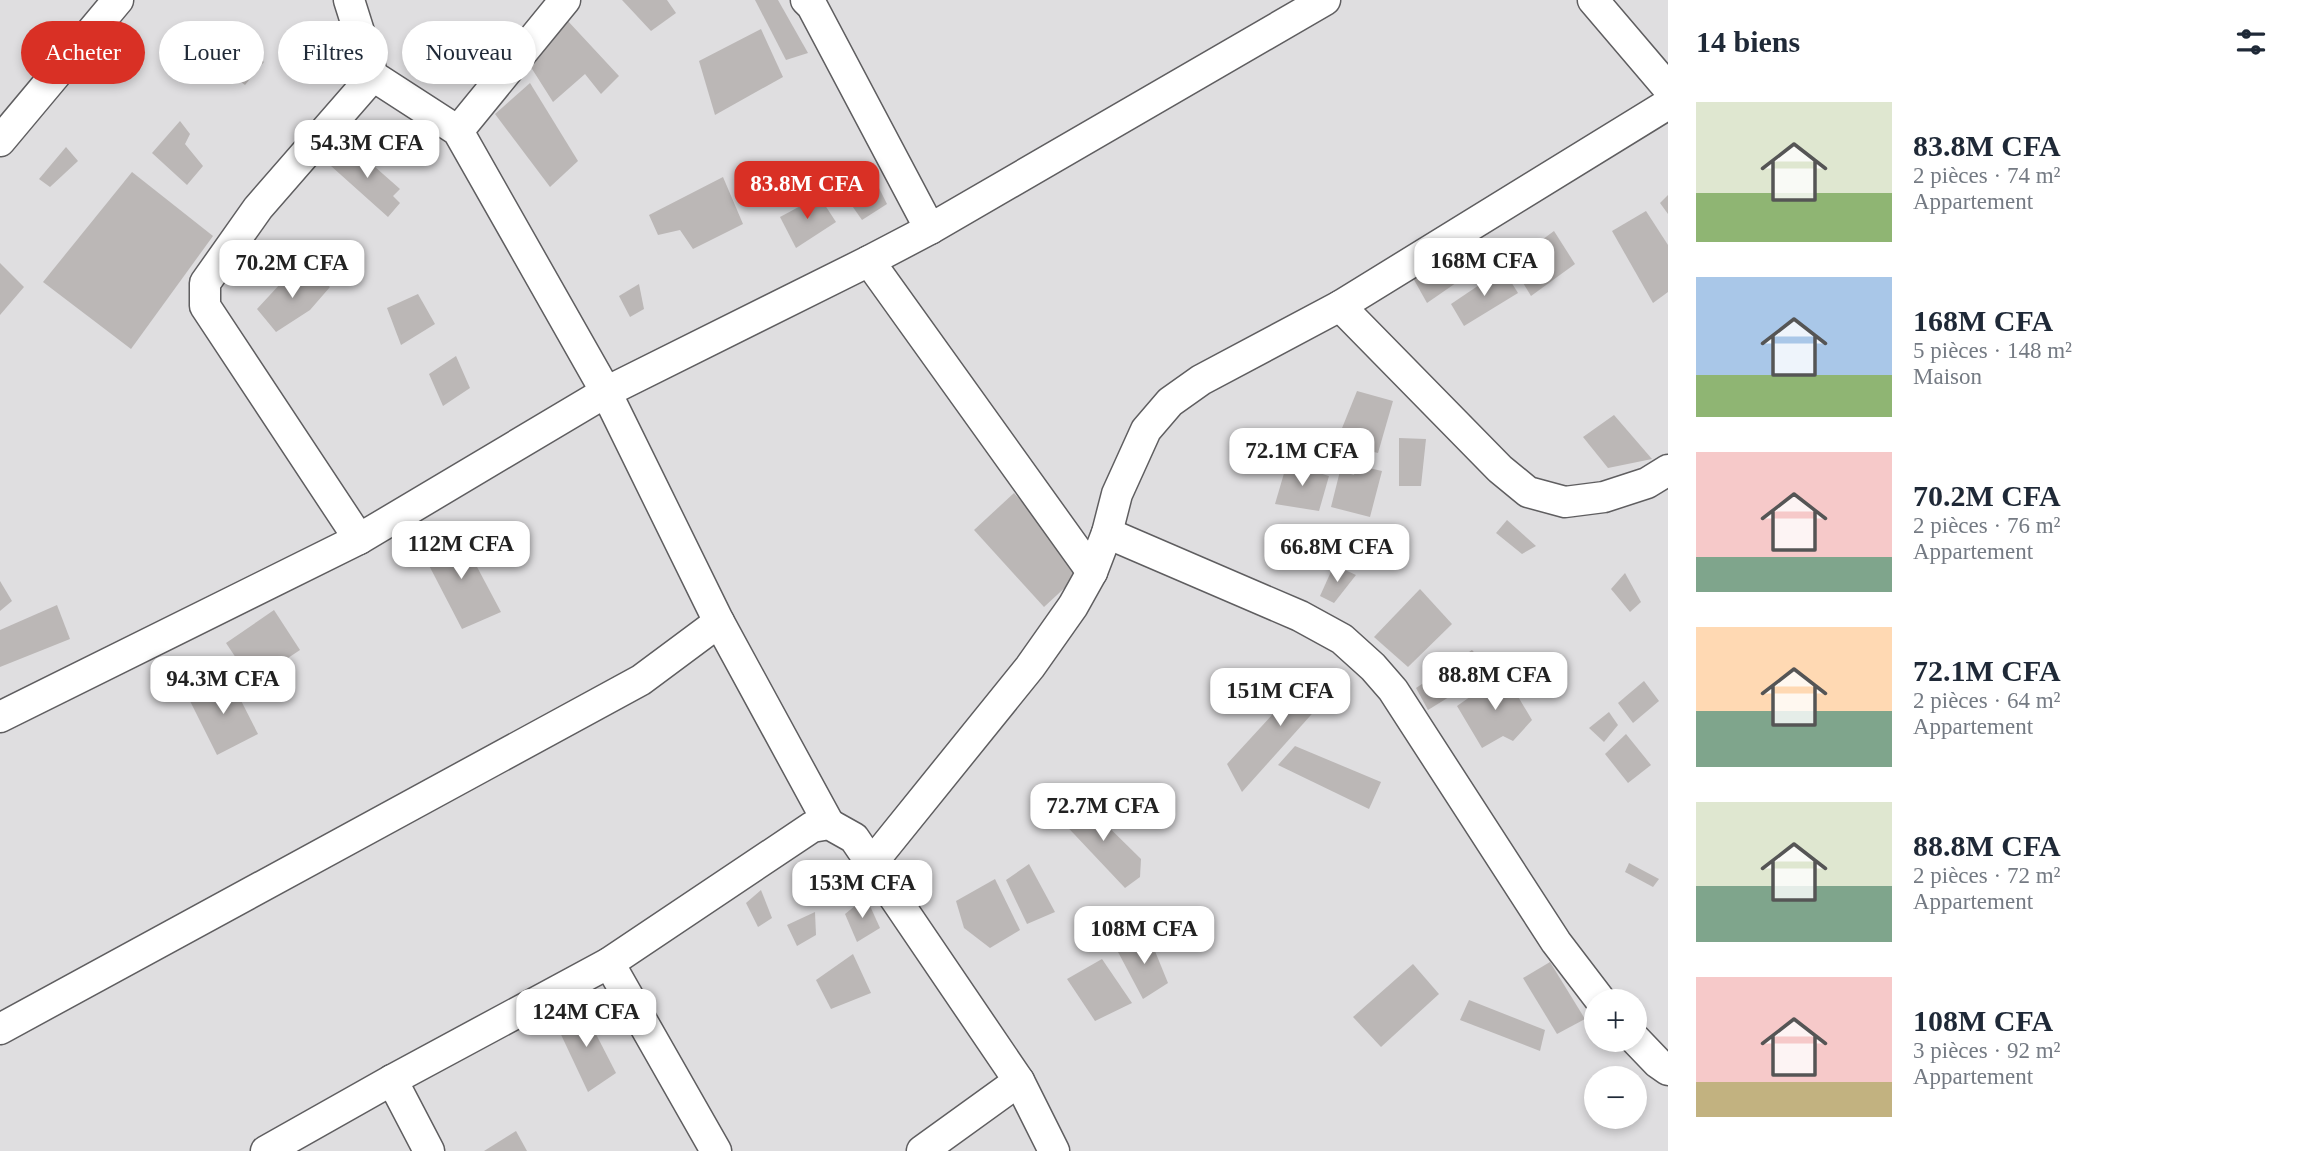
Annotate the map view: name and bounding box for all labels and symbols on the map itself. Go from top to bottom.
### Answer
pin: 54.3M CFA [287,120,447,180]
pin: 83.8M CFA [727,162,887,221]
pin: 168M CFA [1412,238,1556,298]
pin: 70.2M CFA [212,240,372,300]
pin: 72.1M CFA [1222,428,1382,488]
pin: 112M CFA [389,522,533,581]
pin: 66.8M CFA [1257,524,1417,584]
pin: 88.8M CFA [1415,652,1575,712]
pin: 94.3M CFA [143,656,303,716]
pin: 151M CFA [1208,668,1352,728]
pin: 72.7M CFA [1023,784,1183,843]
pin: 153M CFA [790,860,934,920]
pin: 108M CFA [1072,906,1216,966]
pin: 124M CFA [514,990,658,1049]

